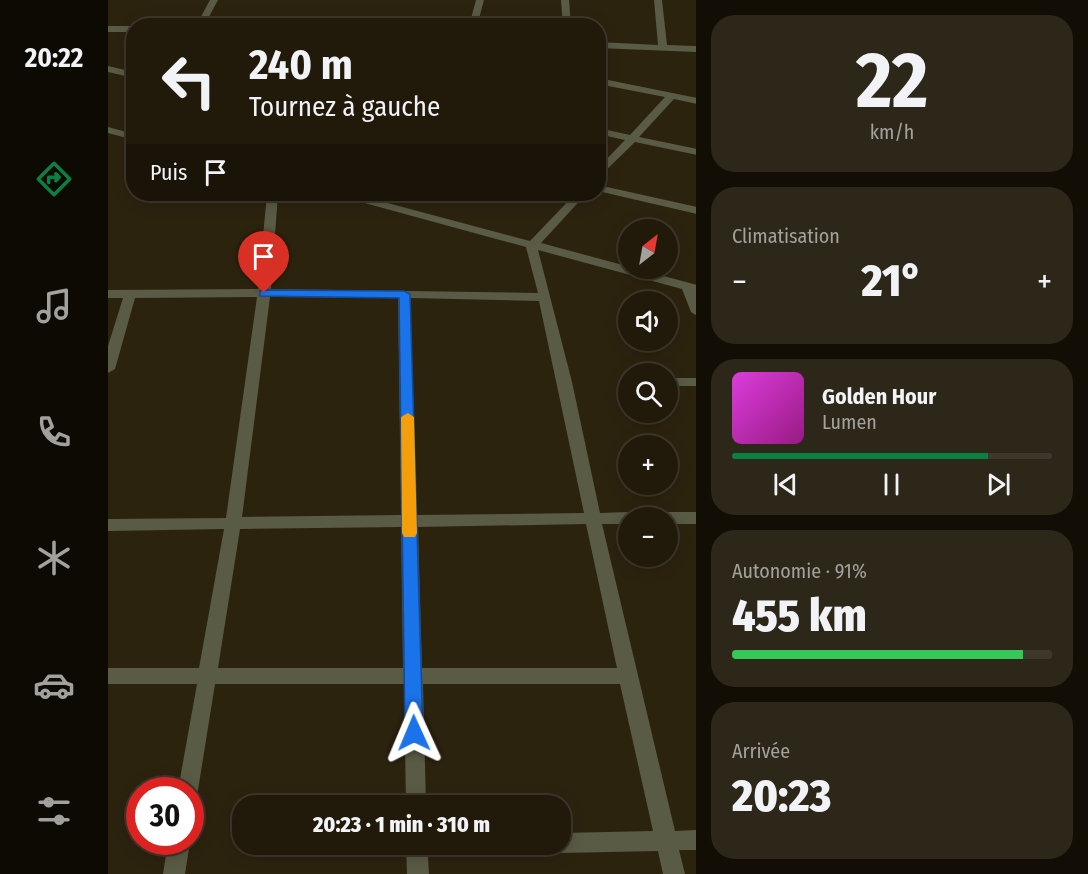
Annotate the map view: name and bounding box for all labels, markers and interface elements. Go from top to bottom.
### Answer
text: 22 [856,34,928,128]
text: 240 m [249,40,353,90]
text: 20:22 [25,42,83,74]
icon: left [150,42,228,120]
text: Tournez à gauche [249,91,440,123]
text: km/h [870,120,914,144]
icon: arrive [199,156,232,189]
icon: directions [33,158,75,200]
text: Puis [150,159,187,186]
north arrow [618,219,678,279]
map controls [618,219,678,567]
text: Climatisation [732,224,840,248]
pin [238,231,289,293]
icon: arrive [247,240,280,273]
text: 21° [861,254,922,308]
text: − [732,262,747,302]
text: + [1037,262,1052,302]
icon: music [33,285,75,327]
button: sound [618,291,678,351]
button: search [618,363,678,423]
text: Golden Hour [822,383,936,410]
text: Lumen [822,410,877,434]
icon: phone [33,411,75,453]
button: + [618,435,678,495]
icon: previous [769,468,802,501]
icon: pause [875,468,908,501]
icon: next [982,468,1015,501]
button: − [618,507,678,567]
icon: climate [33,537,75,579]
text: Autonomie · 91% [732,559,867,583]
text: 455 km [732,589,867,643]
icon: car [33,664,75,706]
position arrow [382,701,446,765]
text: Arrivée [732,739,790,763]
text: 20:23 [732,769,831,823]
speed limit sign: 30 [126,777,204,855]
icon: filters [33,790,75,832]
text: 20:23 · 1 min · 310 m [313,811,490,838]

